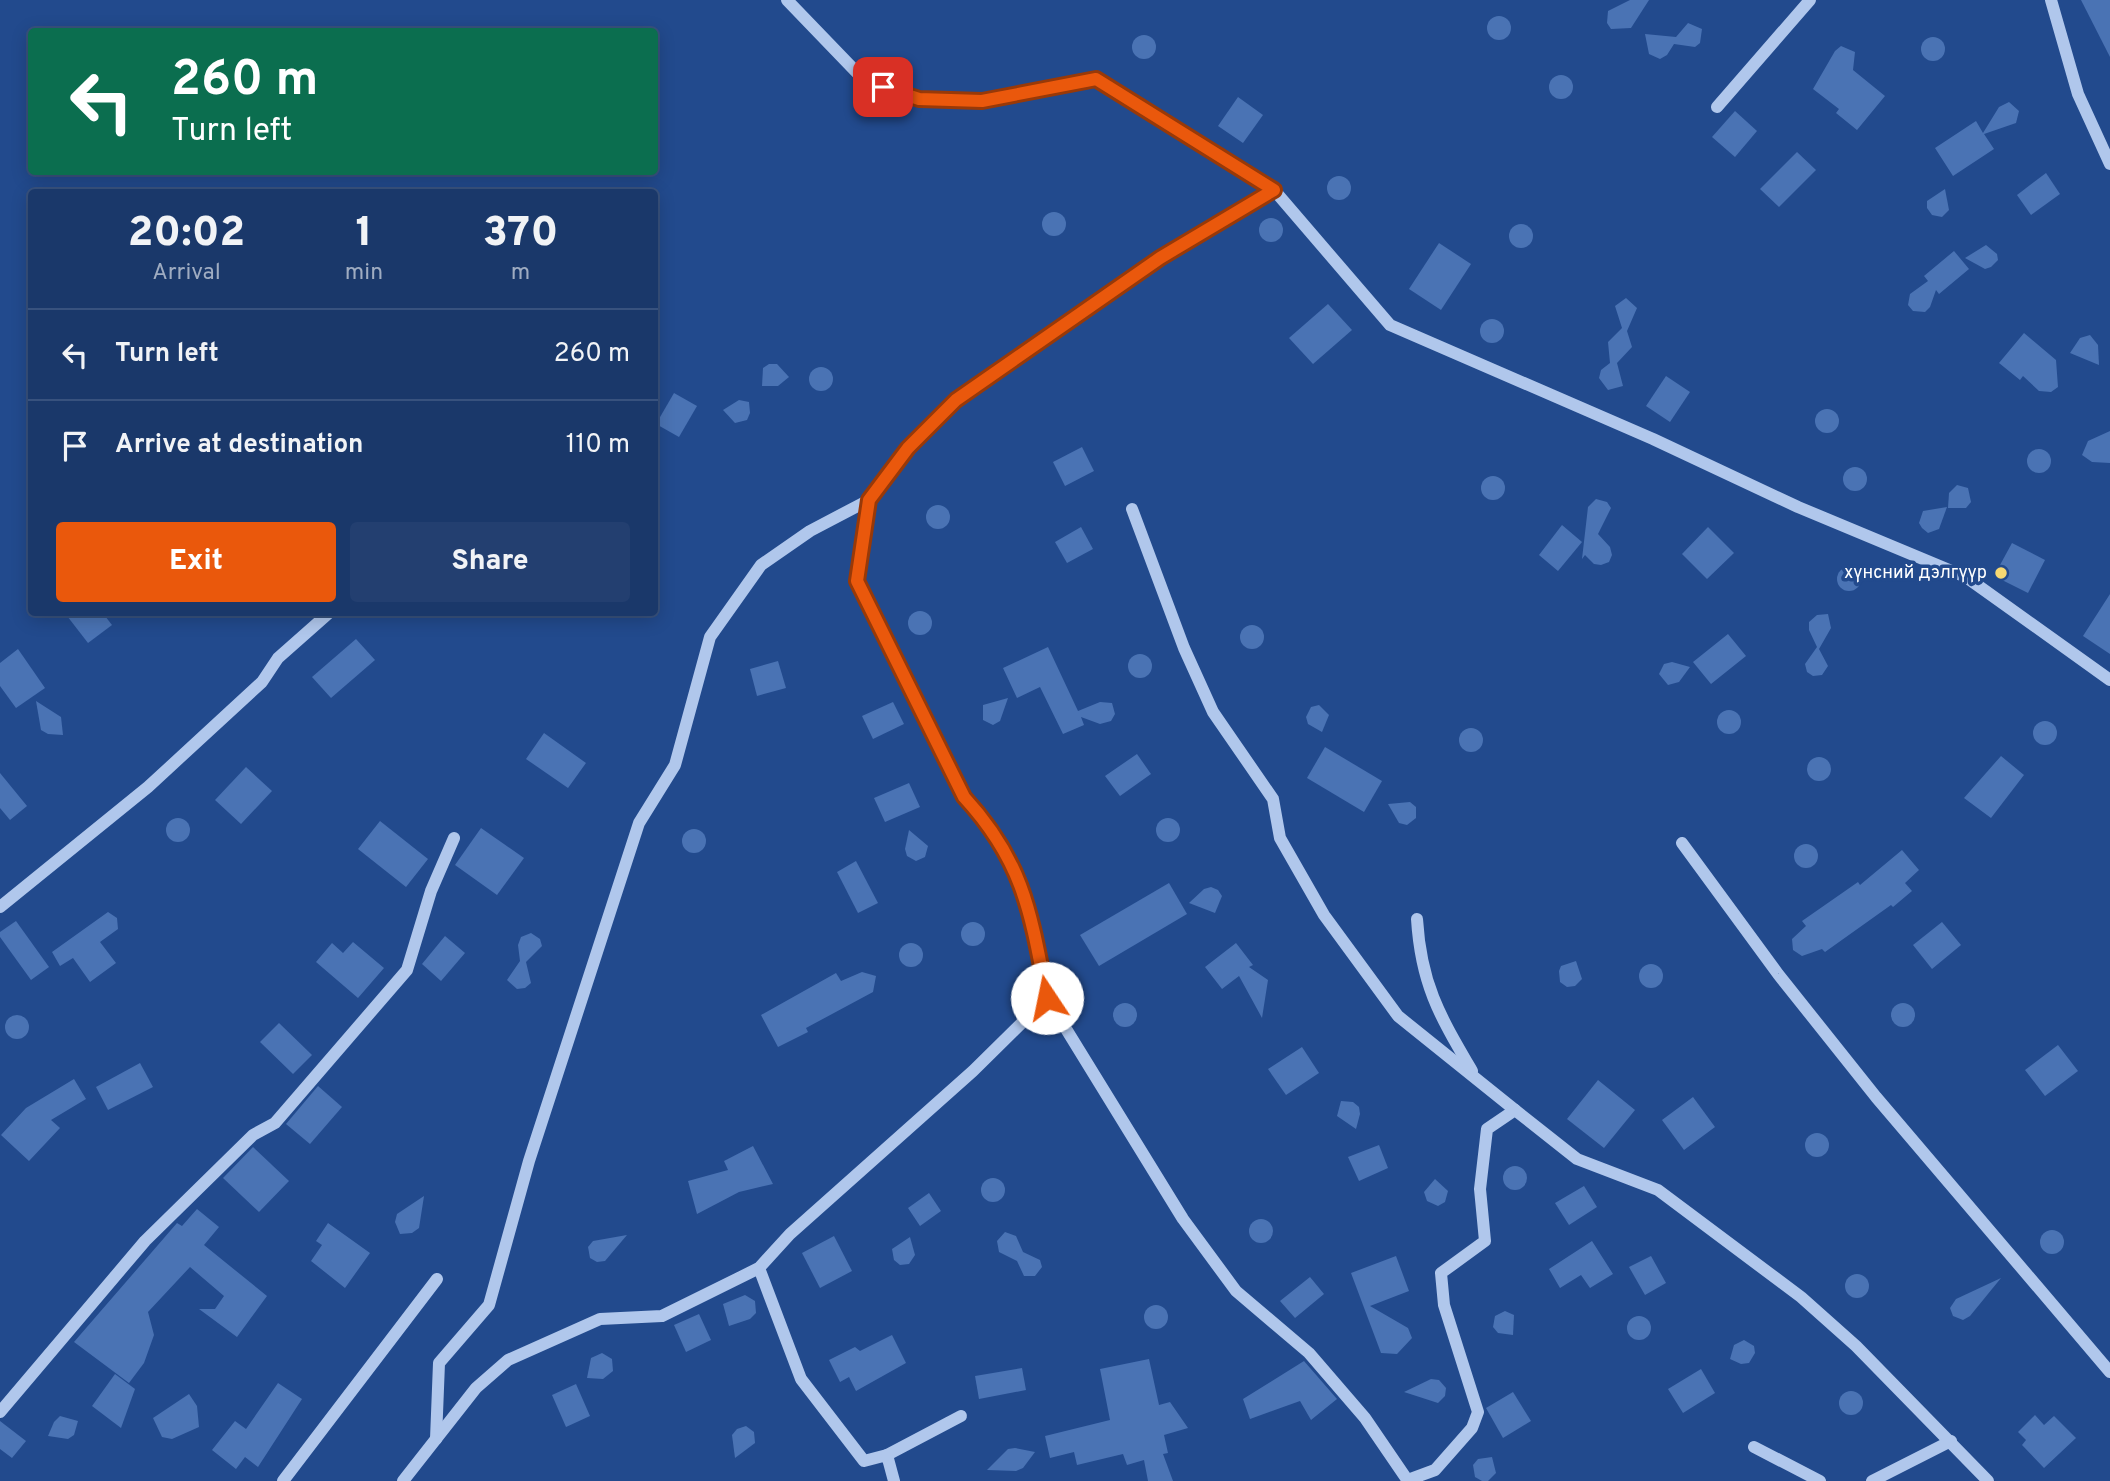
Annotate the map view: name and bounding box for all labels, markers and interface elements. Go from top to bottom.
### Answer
text: 260 m [171,51,318,113]
icon: left [56,56,147,147]
pin [853,57,913,117]
icon: arrive [864,68,902,106]
text: Turn left [171,112,292,152]
text: 20:02 [128,208,245,261]
text: 1 [355,208,373,261]
text: 370 [483,208,558,261]
text: Arrival [152,259,221,288]
text: min [345,259,383,288]
text: m [511,259,530,288]
icon: left [56,336,94,374]
text: Turn left [115,338,219,371]
text: 260 m [554,338,630,371]
icon: arrive [56,427,94,465]
text: Arrive at destination [115,429,363,462]
text: 110 m [566,429,630,462]
button: Exit [56,522,336,602]
button: Share [350,522,630,602]
place label: хүнсний дэлгүүр [1844,562,1987,585]
marker: хүнсний дэлгүүр [1993,565,2009,581]
position arrow [1010,961,1084,1035]

